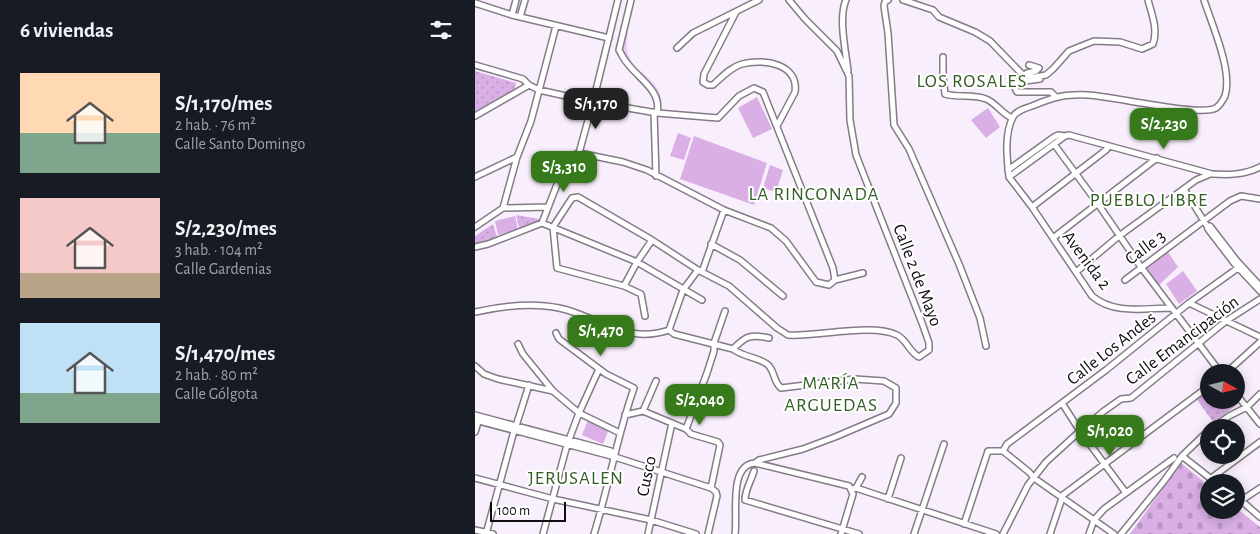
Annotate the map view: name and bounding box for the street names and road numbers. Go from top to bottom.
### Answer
street label: Calle 2 de Mayo [889,222,945,329]
street label: Calle 3 [1122,227,1169,269]
street label: Avenida 2 [1059,228,1114,293]
street label: Calle Emancipación [1123,293,1242,389]
street label: Calle Los Andes [1064,309,1159,389]
street label: Cusco [634,454,660,498]

